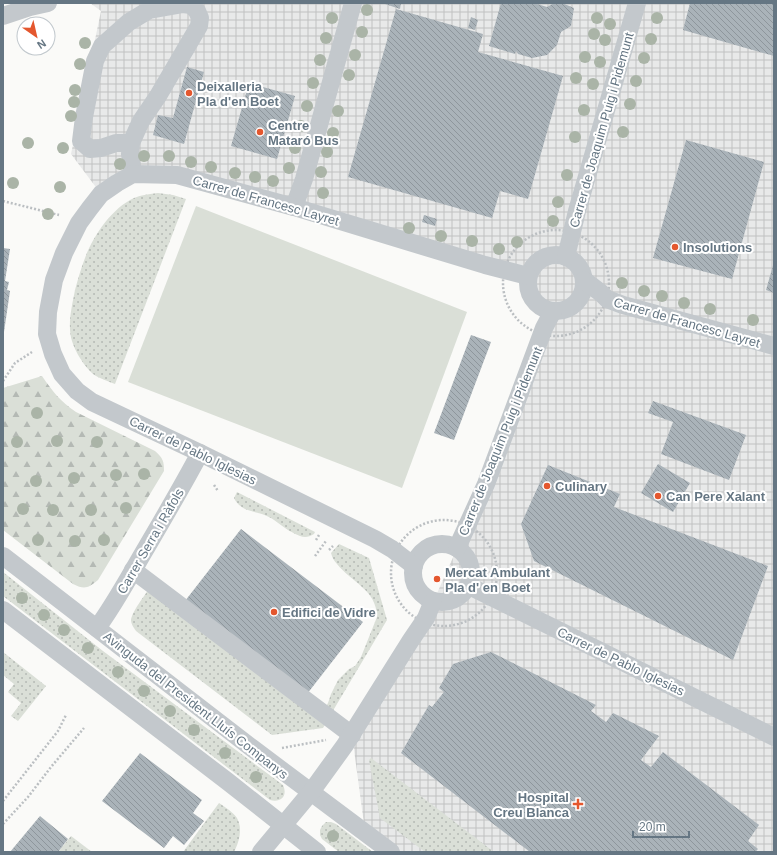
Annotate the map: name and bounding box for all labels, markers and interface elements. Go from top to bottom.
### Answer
north arrow [16,16,56,56]
street label: Carrer de Joaquim Puig i Pidemunt [566,30,637,229]
text: N [35,37,48,52]
place label: Deixalleria Pla d'en Boet [197,79,279,109]
marker: Deixalleria Pla d'en Boet [184,88,194,98]
place label: Centre Mataró Bus [268,118,339,148]
marker: Centre Mataró Bus [255,127,265,137]
street label: Carrer de Francesc Layret [191,172,341,229]
place label: Insolutions [683,240,752,255]
marker: Insolutions [670,242,680,252]
street label: Carrer de Francesc Layret [612,294,762,351]
street label: Carrer de Joaquim Puig i Pidemunt [456,344,545,538]
street label: Carrer de Pablo Iglesias [127,413,259,488]
place label: Culinary [555,479,608,494]
marker: Culinary [542,481,552,491]
street label: Carrer Serra i Ràfols [114,485,187,597]
place label: Can Pere Xalant [666,489,766,504]
marker: Can Pere Xalant [653,491,663,501]
place label: Mercat Ambulant Pla d' en Boet [445,565,551,595]
marker: Mercat Ambulant Pla d' en Boet [432,574,442,584]
place label: Edifici de Vidre [282,605,376,620]
marker: Edifici de Vidre [269,607,279,617]
street label: Carrer de Pablo Iglesias [555,624,687,699]
street label: Avinguda del President Lluís Companys [100,629,291,782]
place label: Hospital Creu Blanca [493,790,570,820]
marker: Hospital Creu Blanca [572,798,584,810]
scale bar [633,813,689,839]
text: 20 m [639,820,666,834]

